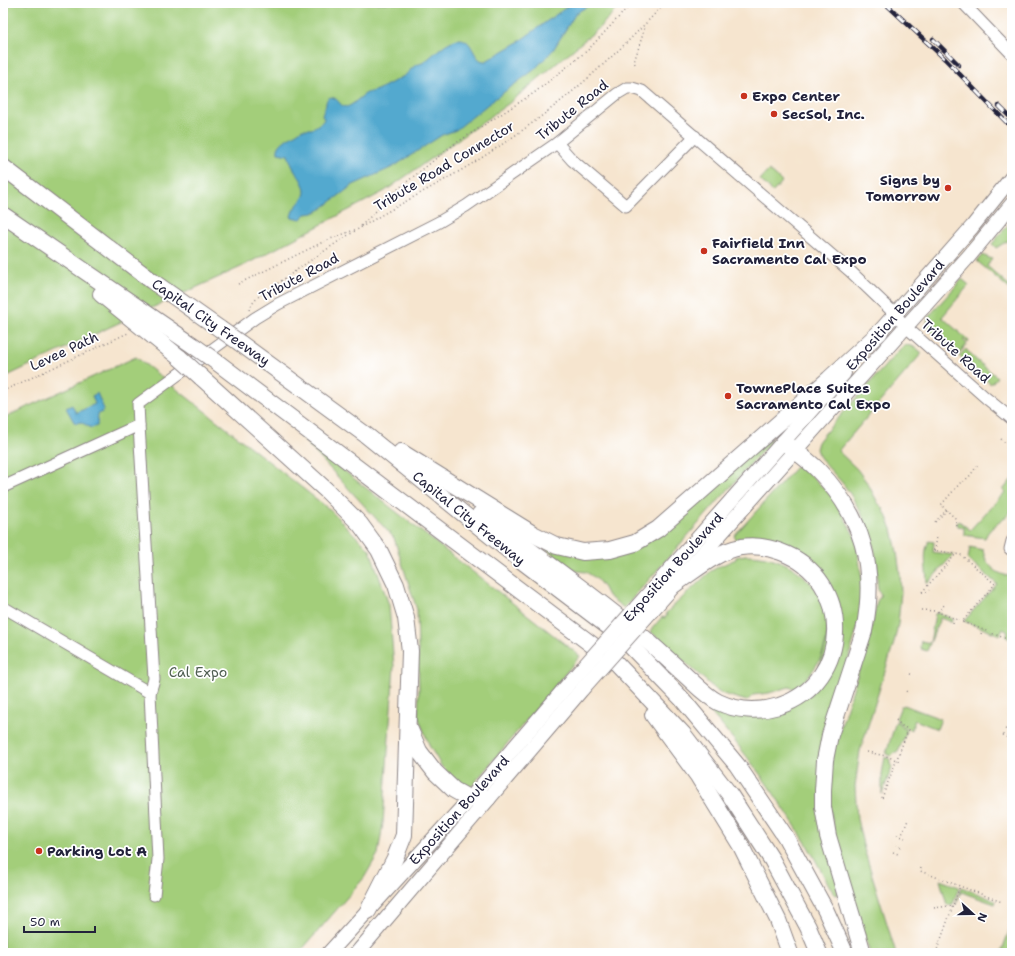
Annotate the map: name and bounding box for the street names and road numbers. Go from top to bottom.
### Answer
street label: Tribute Road [532,75,612,144]
street label: Tribute Road Connector [370,117,518,215]
street label: Tribute Road [256,249,342,305]
street label: Exposition Boulevard [842,256,948,374]
street label: Capital City Freeway [148,274,274,370]
street label: Tribute Road [918,315,995,387]
street label: Levee Path [27,327,101,375]
street label: Capital City Freeway [409,467,529,569]
street label: Exposition Boulevard [619,508,727,626]
street label: Exposition Boulevard [405,751,513,869]

